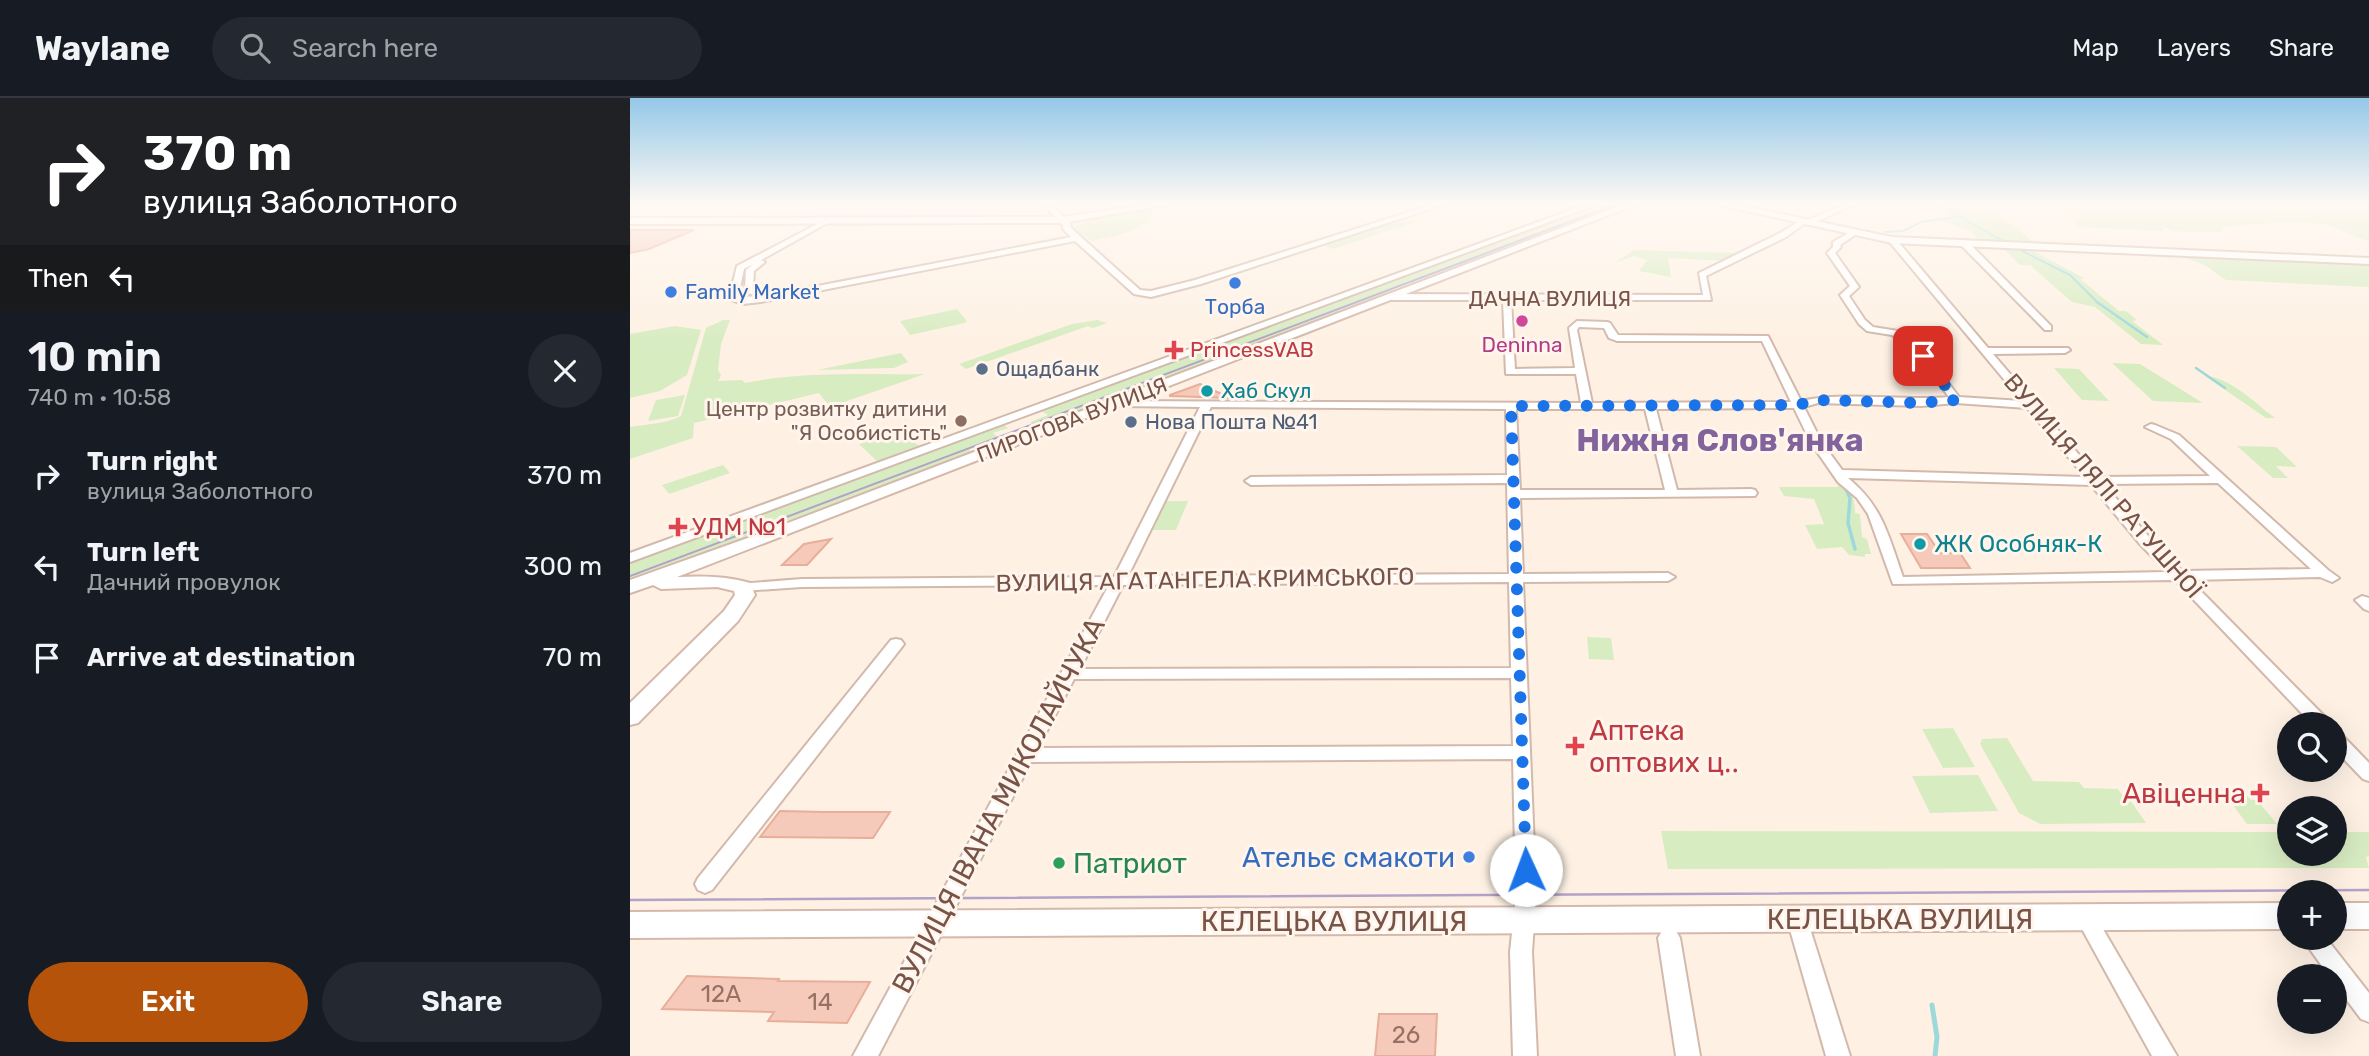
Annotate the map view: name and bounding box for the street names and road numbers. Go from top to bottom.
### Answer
street label: ДАЧНА ВУЛИЦЯ [1469,286,1631,311]
street label: ВУЛИЦЯ ЛЯЛІ РАТУШНОЇ [1998,368,2208,604]
street label: ПИРОГОВА ВУЛИЦЯ [973,372,1171,467]
street label: ВУЛИЦЯ АГАТАНГЕЛА КРИМСЬКОГО [995,562,1415,598]
street label: ВУЛИЦЯ ІВАНА МИКОЛАЙЧУКА [885,612,1112,999]
street label: КЕЛЕЦЬКА ВУЛИЦЯ [1767,903,2033,936]
street label: КЕЛЕЦЬКА ВУЛИЦЯ [1201,905,1467,938]

